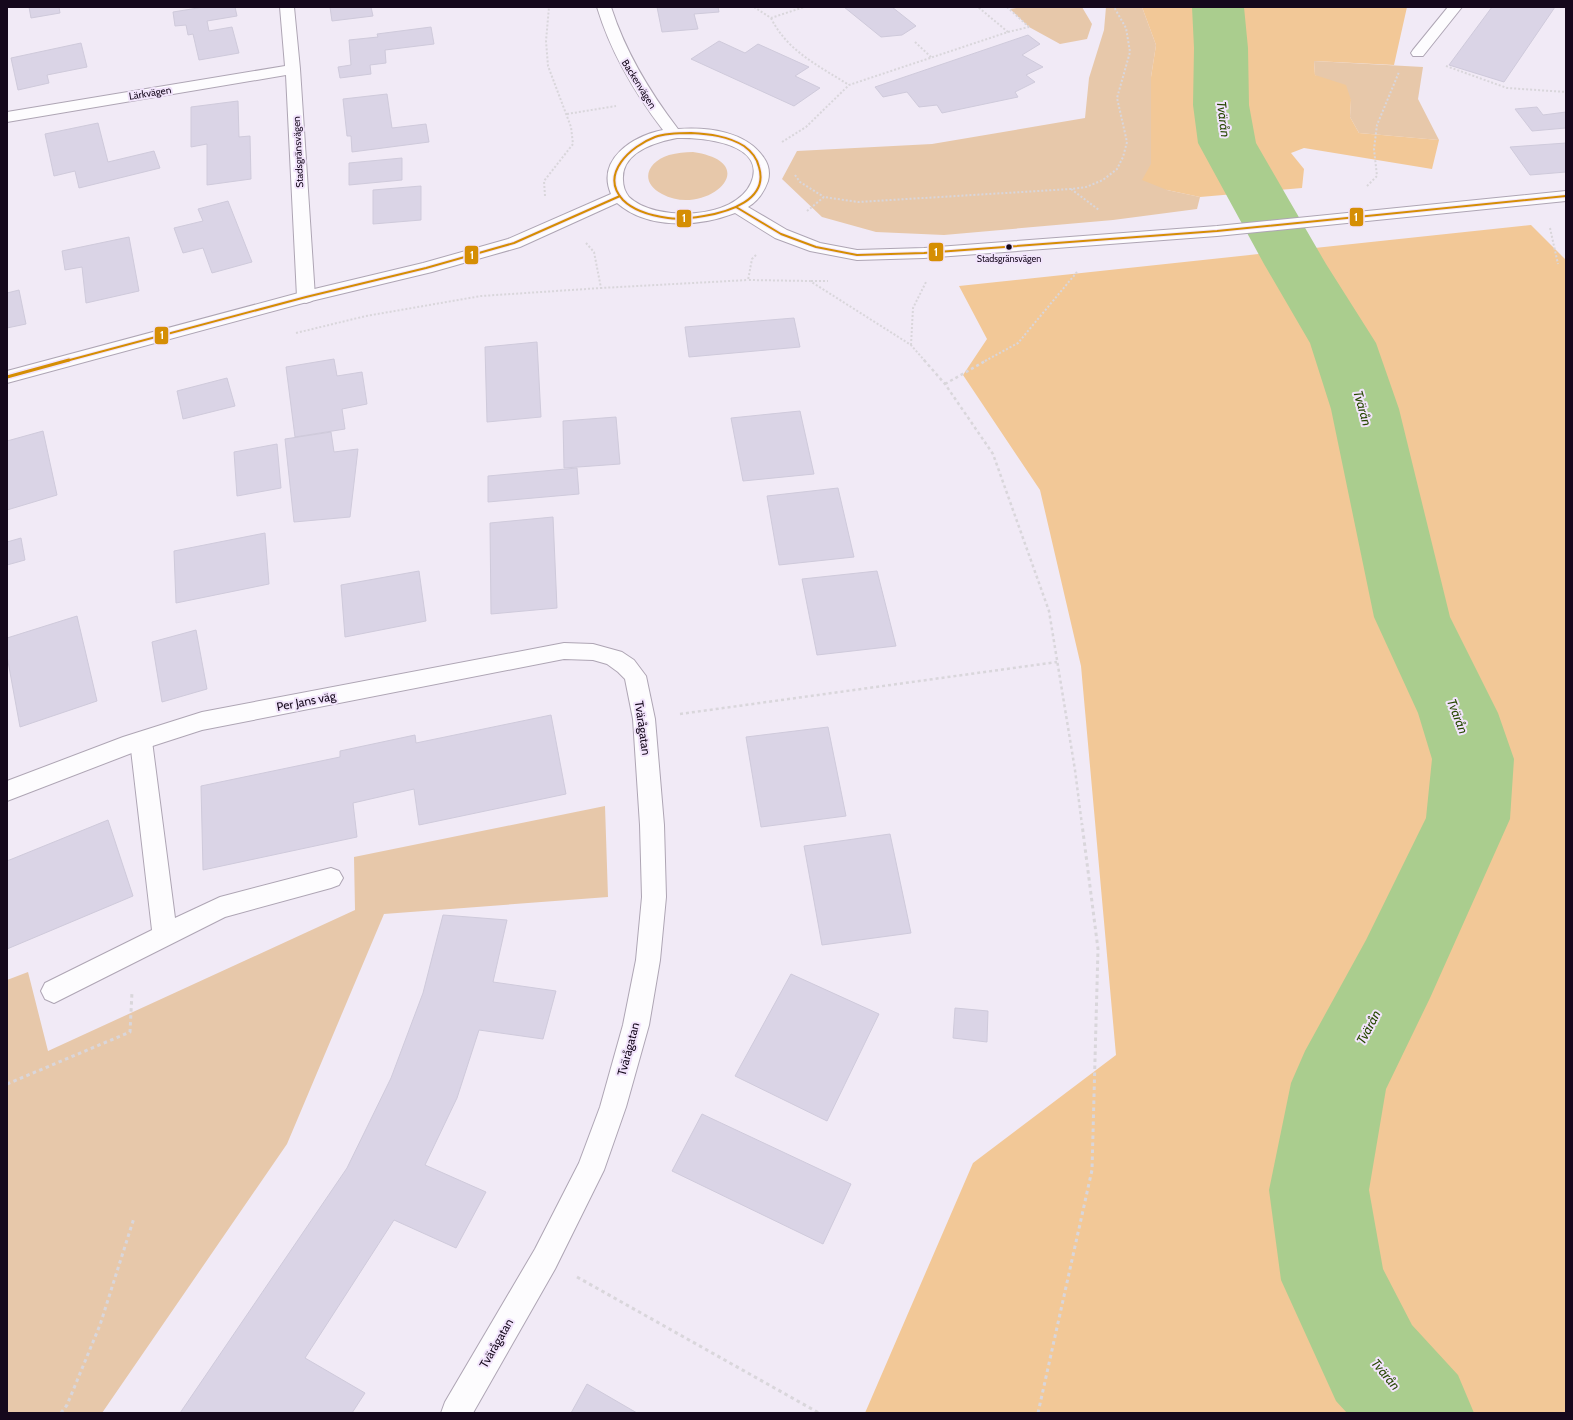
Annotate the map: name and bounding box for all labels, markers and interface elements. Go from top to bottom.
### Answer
street label: Backenvägen [619,57,659,111]
street label: Lärkvägen [128,83,173,103]
water label: Tvärån [1214,100,1234,138]
street label: Stadsgränsvägen [290,116,306,188]
line badge: 1 [1349,207,1364,227]
line badge: 1 [676,209,692,228]
text: 1 [1354,210,1358,224]
text: 1 [682,211,686,225]
line badge: 1 [928,242,944,262]
marker: Stadsgränsvägen [1004,242,1014,252]
line badge: 1 [464,245,479,265]
text: 1 [934,245,938,259]
text: 1 [470,248,474,262]
place label: Stadsgränsvägen [977,253,1041,264]
line badge: 1 [154,326,169,345]
text: 1 [160,328,164,342]
water label: Tvärån [1350,388,1376,428]
street label: Per Jans väg [275,688,338,714]
water label: Tvärån [1444,696,1472,736]
street label: Tvärågatan [632,700,654,756]
water label: Tvärån [1352,1007,1384,1047]
street label: Tvärågatan [614,1020,642,1077]
street label: Tvärågatan [476,1315,516,1370]
water label: Tvärån [1368,1355,1404,1393]

